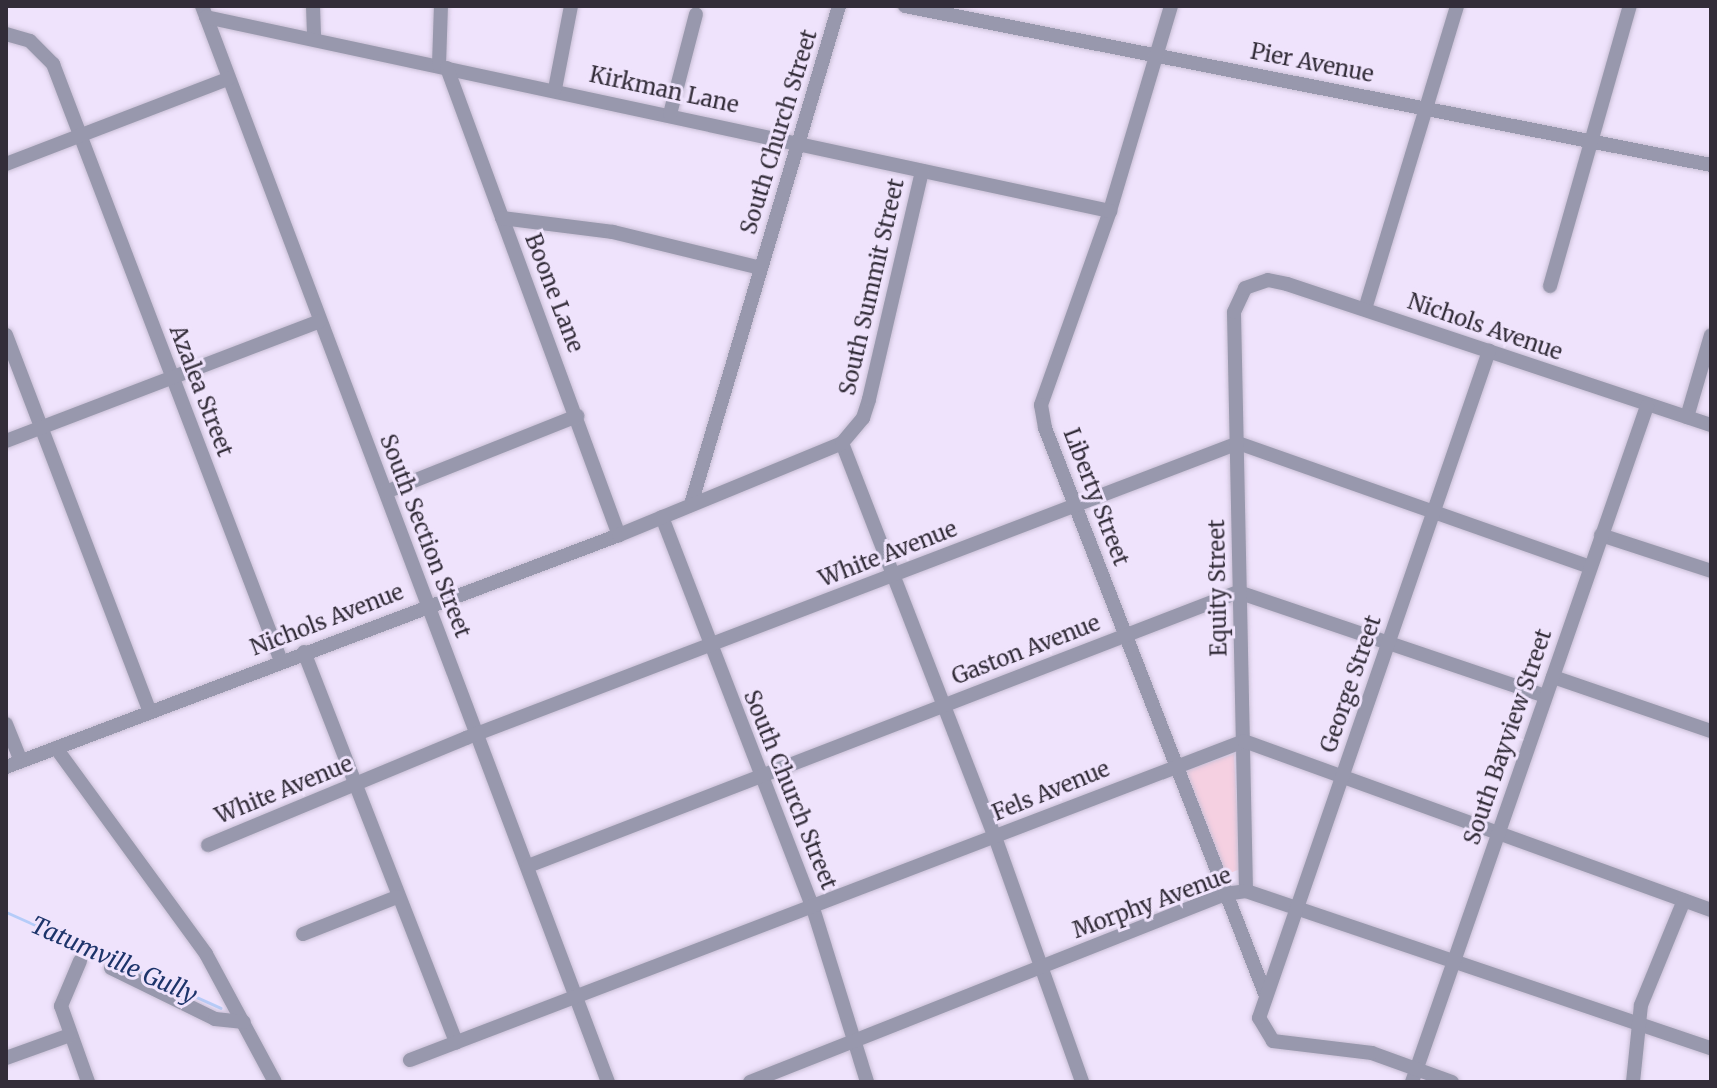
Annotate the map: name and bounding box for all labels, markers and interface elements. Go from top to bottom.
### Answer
street label: South Church Street [735,26,823,238]
street label: Pier Avenue [1248,38,1376,88]
street label: Kirkman Lane [587,61,741,119]
street label: South Summit Street [834,176,910,398]
street label: Boone Lane [519,230,589,356]
street label: Nichols Avenue [1404,288,1566,366]
street label: Azalea Street [164,322,238,460]
street label: Liberty Street [1058,425,1134,569]
street label: South Section Street [374,431,476,641]
street label: White Avenue [815,516,961,592]
street label: Equity Street [1204,519,1232,657]
street label: Nichols Avenue [247,579,407,661]
street label: Gaston Avenue [948,610,1104,690]
street label: George Street [1315,612,1387,756]
street label: South Bayview Street [1459,626,1557,848]
street label: South Church Street [738,686,842,894]
street label: White Avenue [211,750,357,830]
street label: Fels Avenue [989,756,1113,826]
street label: Morphy Avenue [1069,862,1235,944]
water label: Tatumville Gully [26,910,202,1010]

